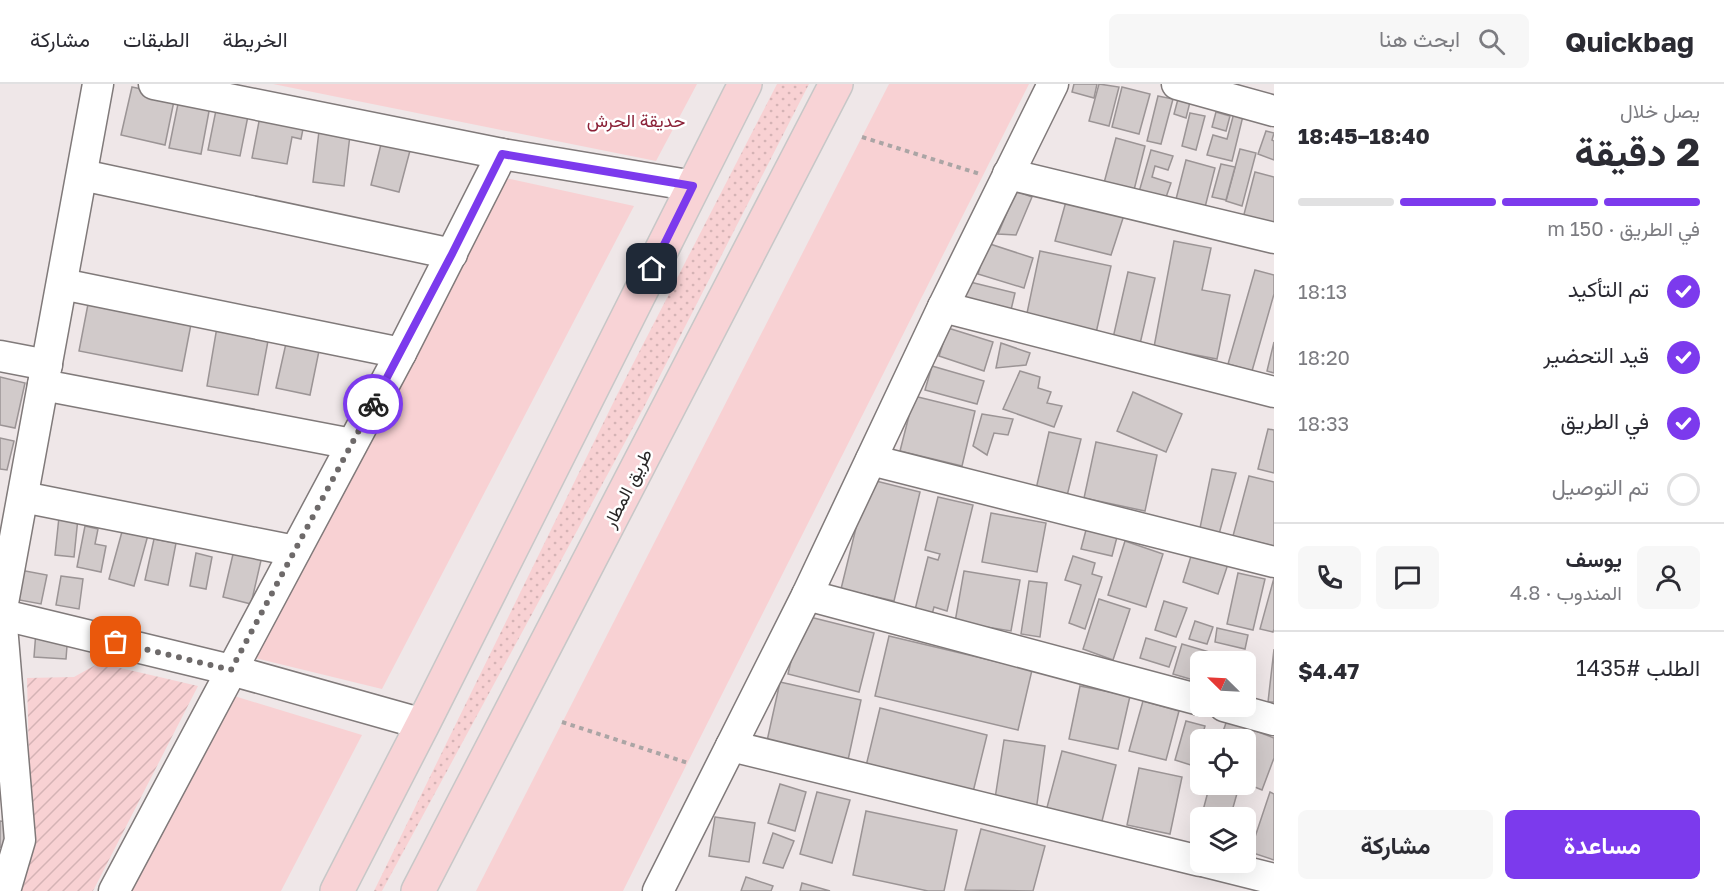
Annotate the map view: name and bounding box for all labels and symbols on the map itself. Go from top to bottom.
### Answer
park label: حديقة الحرش [587,109,685,132]
pin [626,243,677,294]
courier [343,374,403,434]
street label: طريق المطار [597,445,657,532]
pin [90,616,141,667]
north arrow [1190,651,1256,717]

